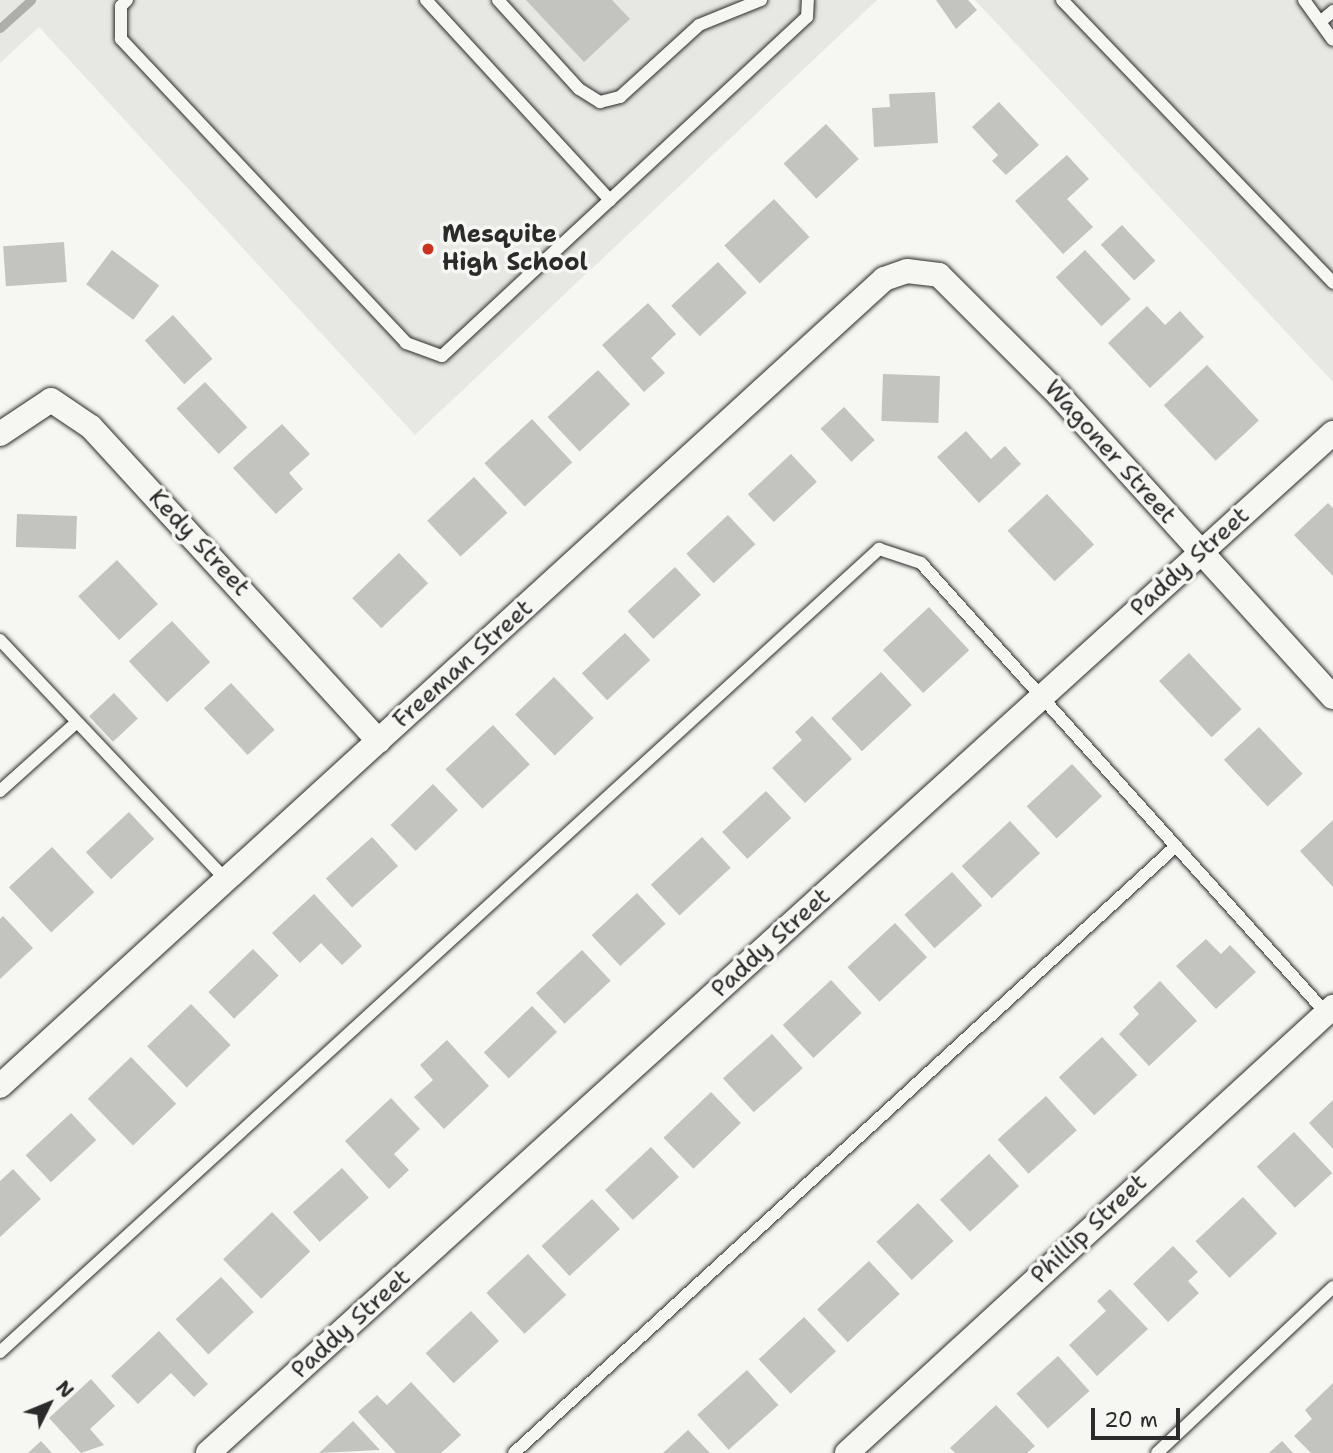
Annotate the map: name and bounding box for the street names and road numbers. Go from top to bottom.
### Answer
street label: Wagoner Street [1038,374,1182,530]
street label: Kedy Street [142,484,256,602]
street label: Paddy Street [1125,501,1255,623]
street label: Freeman Street [387,594,539,734]
street label: Paddy Street [706,882,836,1004]
street label: Phillip Street [1025,1168,1153,1290]
street label: Paddy Street [286,1263,416,1385]

